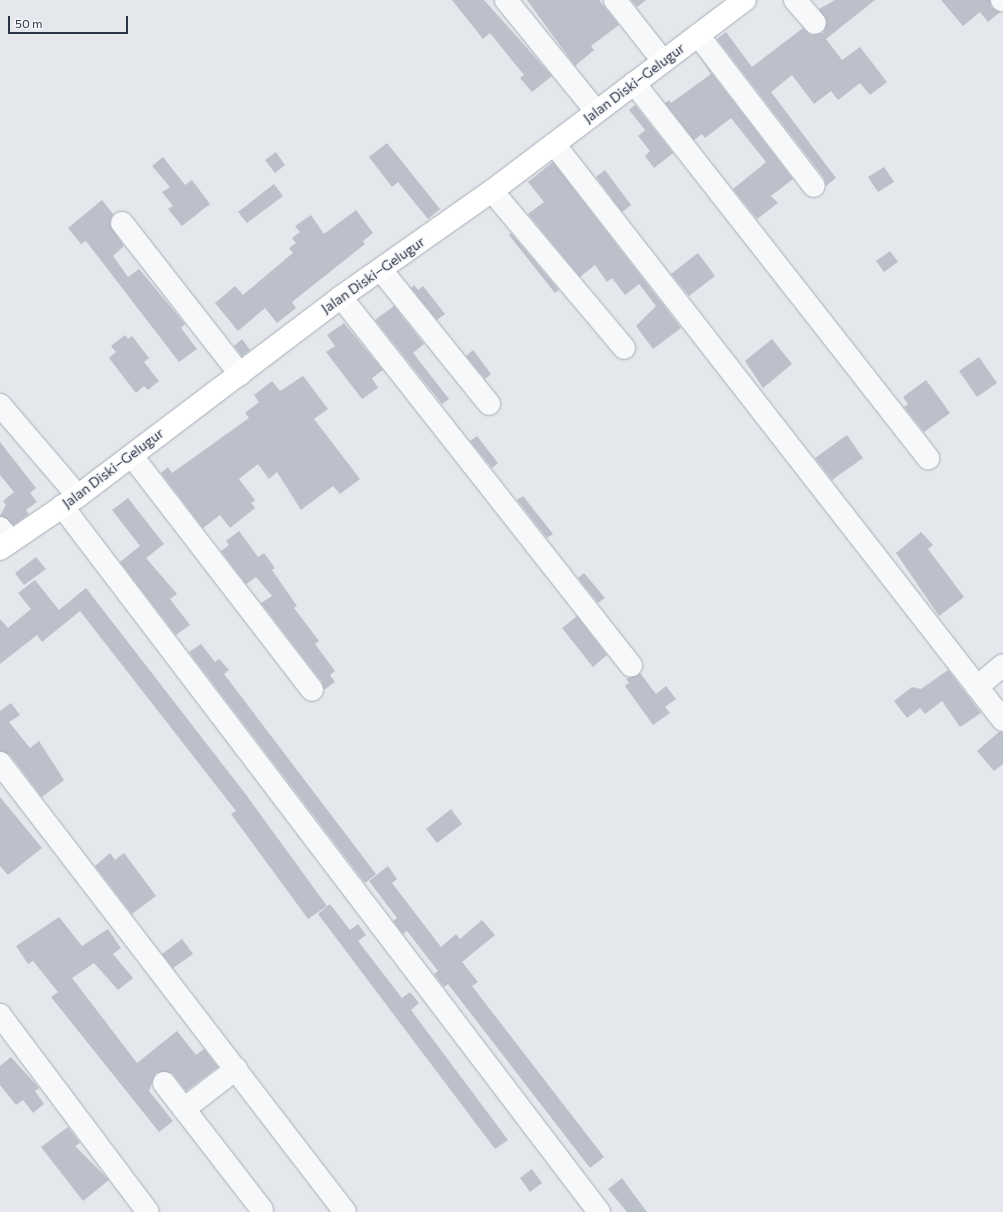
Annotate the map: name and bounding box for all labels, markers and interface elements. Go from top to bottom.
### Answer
scale bar [10,8,130,34]
text: 50 m [15,16,43,30]
street label: Jalan Diski–Gelugur [580,39,688,127]
street label: Jalan Diski–Gelugur [318,233,428,317]
street label: Jalan Diski–Gelugur [59,424,167,512]

